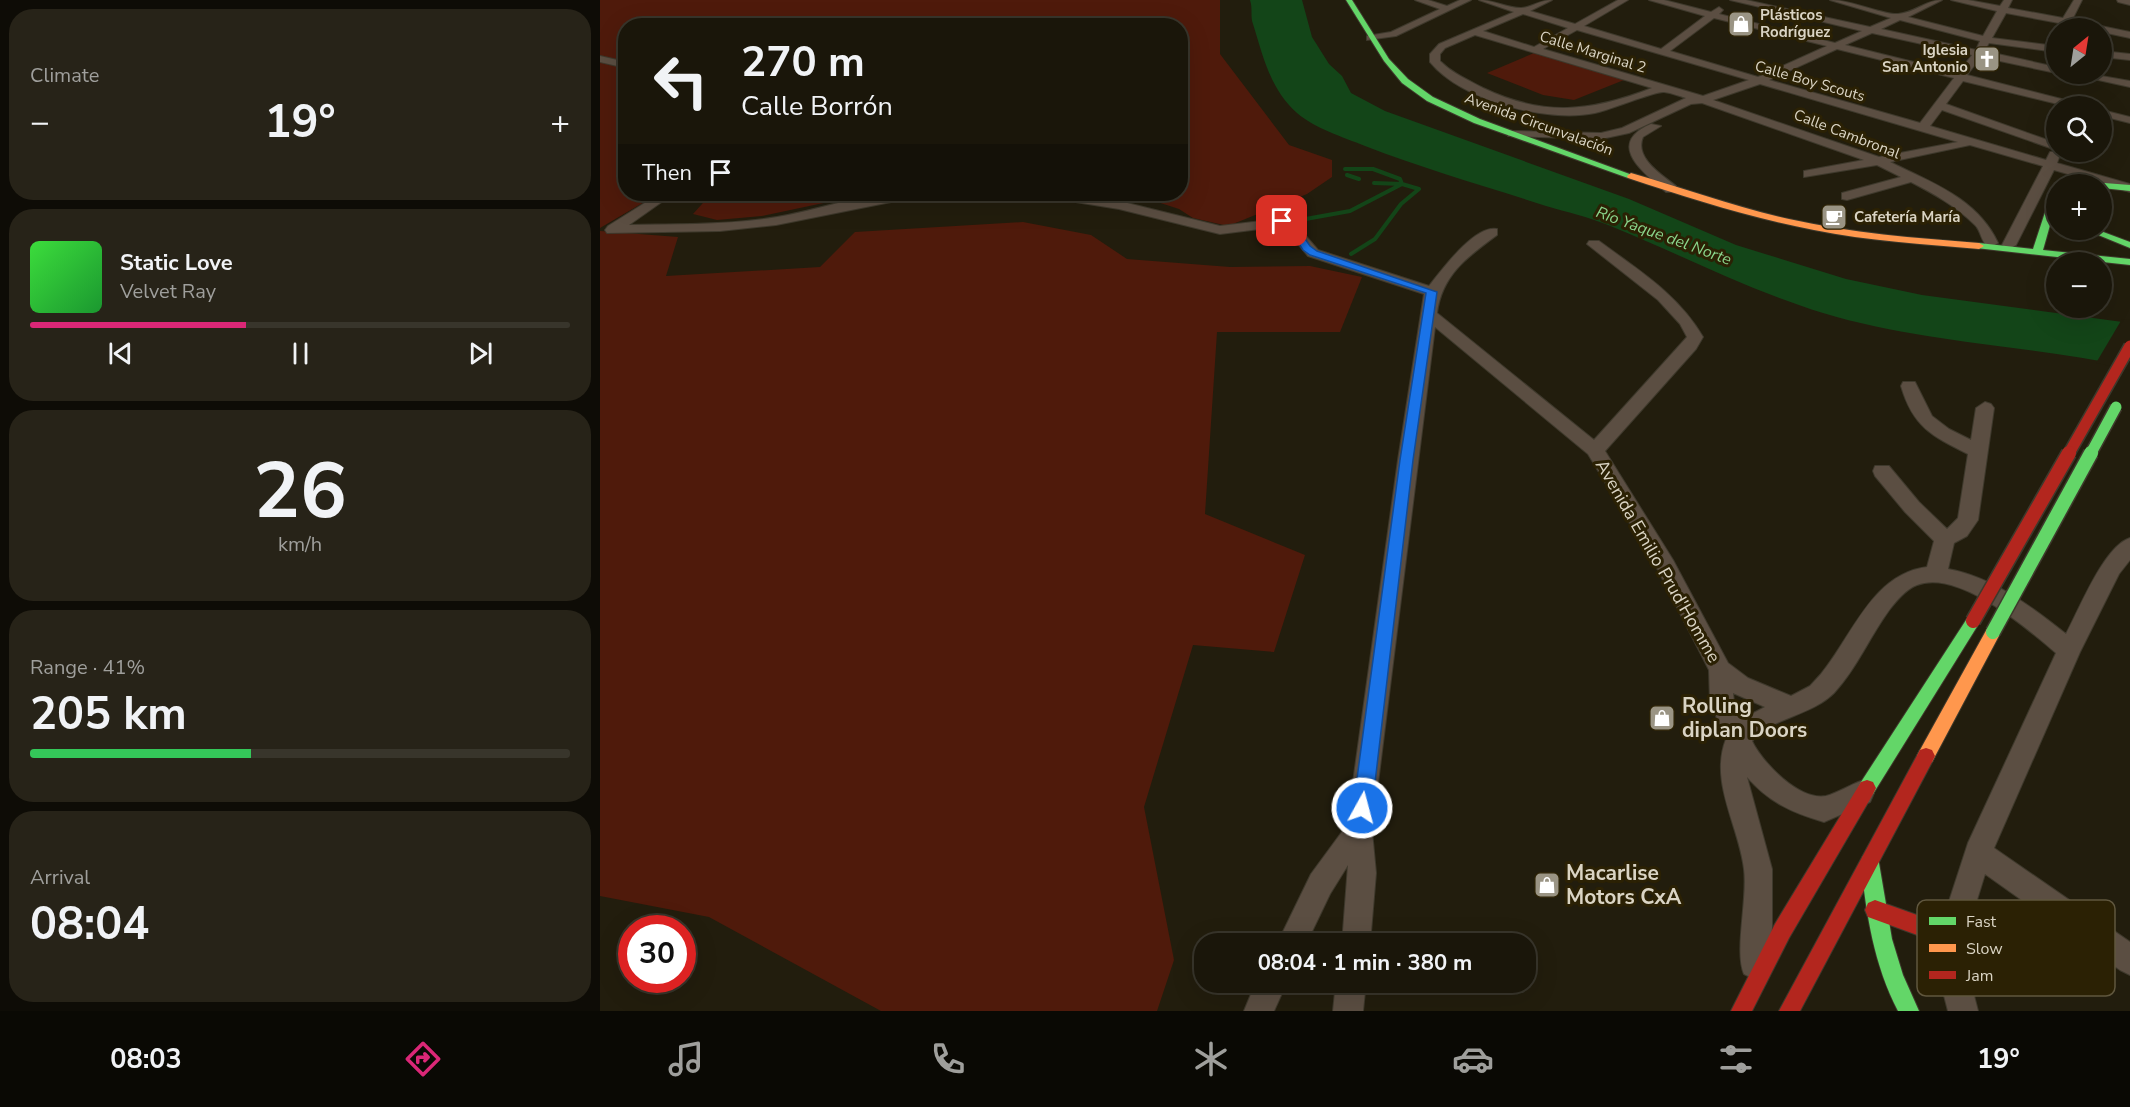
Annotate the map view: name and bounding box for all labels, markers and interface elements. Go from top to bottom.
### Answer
place label: Plásticos Rodríguez [1760,5,1830,42]
shop icon: Plásticos Rodríguez [1726,9,1756,39]
north arrow [2046,18,2112,84]
map controls [2046,18,2112,318]
street label: Calle Marginal 2 [1537,26,1649,78]
text: 270 m [741,34,865,91]
place label: Iglesia San Antonio [1882,40,1968,77]
icon: left [642,42,720,120]
church icon: Iglesia San Antonio [1972,44,2002,74]
street label: Calle Boy Scouts [1753,56,1867,106]
text: Climate [30,62,99,89]
text: Calle Borrón [741,88,893,125]
street label: Avenida Circunvalación [1462,88,1616,160]
text: 19° [264,92,336,153]
button: search [2046,96,2112,162]
text: − [30,100,50,145]
text: + [550,100,570,145]
street label: Calle Cambronal [1791,105,1904,164]
icon: arrive [704,156,737,189]
text: Then [642,158,692,188]
button: + [2046,174,2112,240]
pin [1256,195,1307,246]
water label: Río Yaque del Norte [1593,201,1735,271]
cafe icon: Cafetería María [1819,202,1849,232]
icon: arrive [1265,204,1298,237]
place label: Cafetería María [1854,207,1960,227]
text: Static Love [120,248,233,278]
button: − [2046,252,2112,318]
text: Velvet Ray [120,278,216,305]
icon: previous [104,337,137,370]
icon: pause [284,337,317,370]
icon: next [464,337,497,370]
text: 26 [253,438,347,545]
street label: Avenida Emilio Prud'Homme [1590,455,1726,667]
text: km/h [278,531,322,558]
text: Range · 41% [30,654,145,681]
text: 205 km [30,684,187,745]
place label: Rolling diplan Doors [1682,692,1807,744]
shop icon: Rolling diplan Doors [1647,703,1677,733]
position arrow [1330,776,1394,840]
place label: Macarlise Motors CxA [1566,859,1682,911]
text: Arrival [30,864,90,891]
shop icon: Macarlise Motors CxA [1532,870,1562,900]
text: 08:04 [30,894,149,955]
legend [1917,900,2115,996]
text: Fast [1966,911,1997,933]
speed limit sign: 30 [618,915,696,993]
text: Slow [1966,938,2003,960]
text: 08:04 · 1 min · 380 m [1258,948,1472,978]
text: Jam [1965,965,1993,987]
icon: directions [402,1038,444,1080]
icon: music [665,1038,707,1080]
icon: phone [927,1038,969,1080]
icon: climate [1190,1038,1232,1080]
icon: car [1452,1038,1494,1080]
icon: filters [1715,1038,1757,1080]
text: 08:03 [110,1041,182,1078]
text: 19° [1977,1041,2020,1078]

